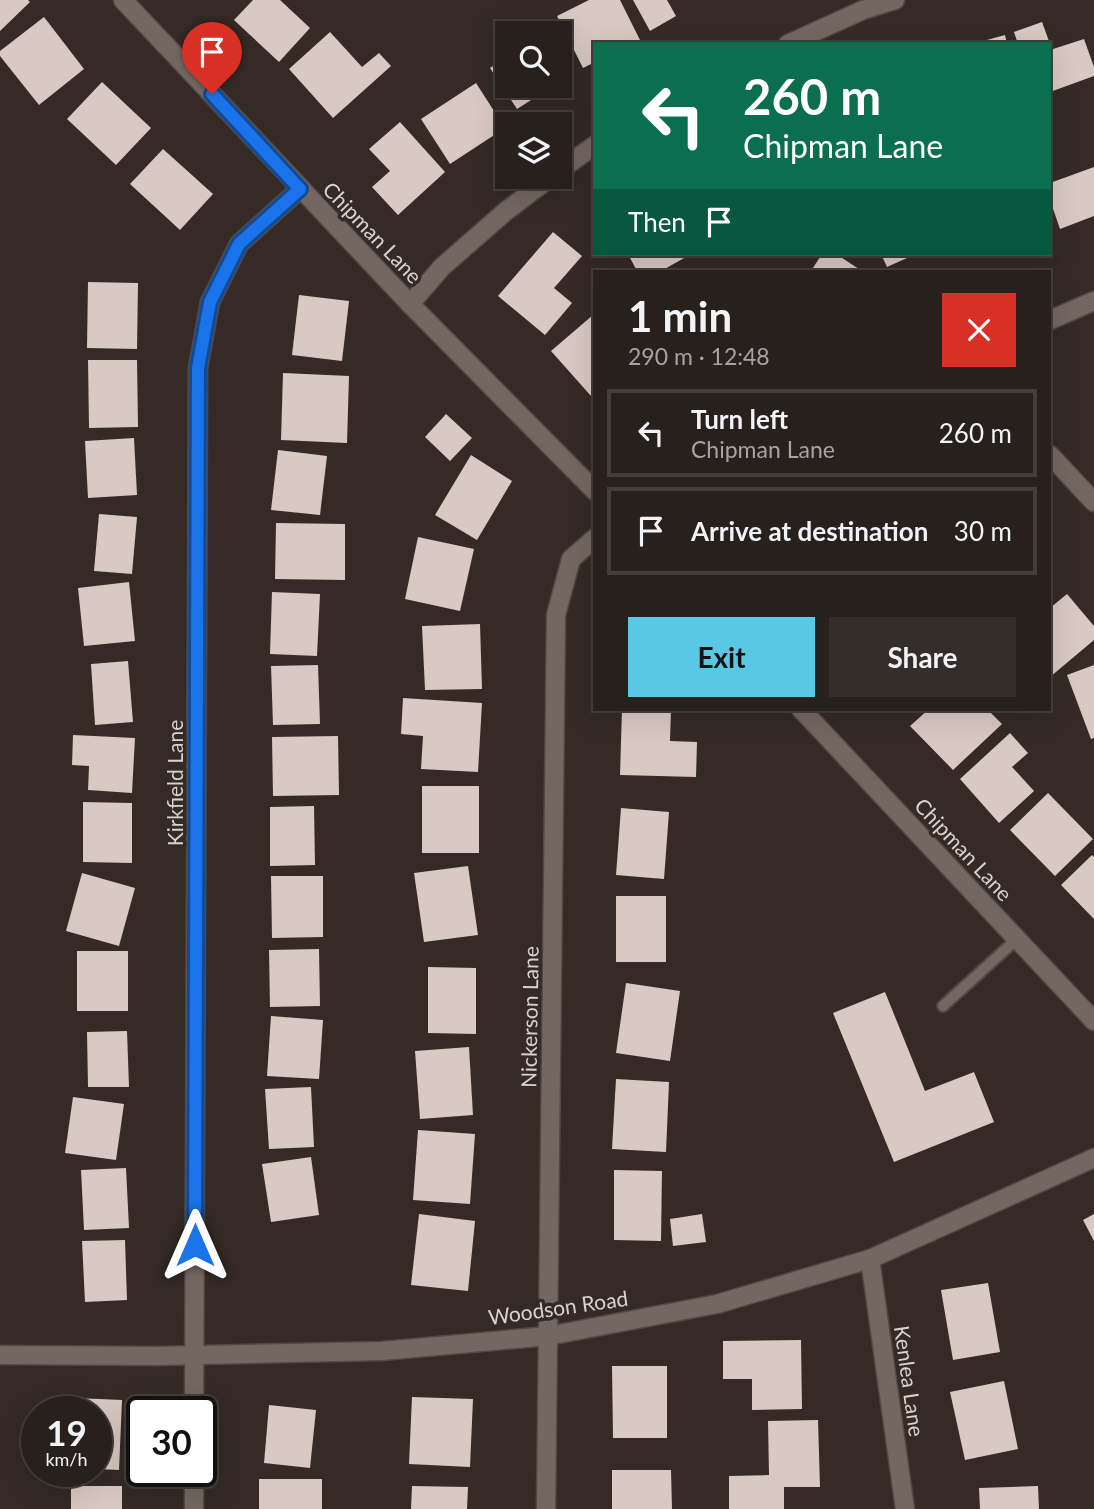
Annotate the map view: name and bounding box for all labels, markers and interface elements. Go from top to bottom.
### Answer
map controls [495,21,572,189]
button: search [495,21,572,98]
pin [182,22,242,94]
icon: arrive [193,33,231,71]
text: 260 m [743,67,881,125]
icon: left [628,70,719,161]
button: layers [495,112,572,189]
text: Chipman Lane [743,126,943,165]
street label: Chipman Lane [318,176,428,288]
icon: arrive [700,203,738,241]
text: Then [628,206,686,238]
text: 1 min [628,291,732,341]
button: close [942,293,1016,367]
text: 290 m · 12:48 [628,342,770,370]
text: Turn left [691,403,788,435]
icon: left [632,414,670,452]
text: 260 m [939,417,1012,449]
text: Chipman Lane [691,435,835,463]
icon: arrive [632,512,670,550]
text: Arrive at destination [691,515,928,547]
text: 30 m [954,515,1012,547]
button: Exit [628,617,815,697]
button: Share [829,617,1016,697]
street label: Kirkfield Lane [162,720,187,846]
street label: Chipman Lane [910,792,1018,906]
street label: Nickerson Lane [515,946,543,1088]
position arrow [158,1208,232,1282]
street label: Woodson Road [487,1285,629,1329]
street label: Kenlea Lane [890,1324,930,1438]
speed limit sign: 30 [126,1396,217,1487]
text: 19 [46,1411,87,1453]
text: km/h [45,1448,88,1470]

